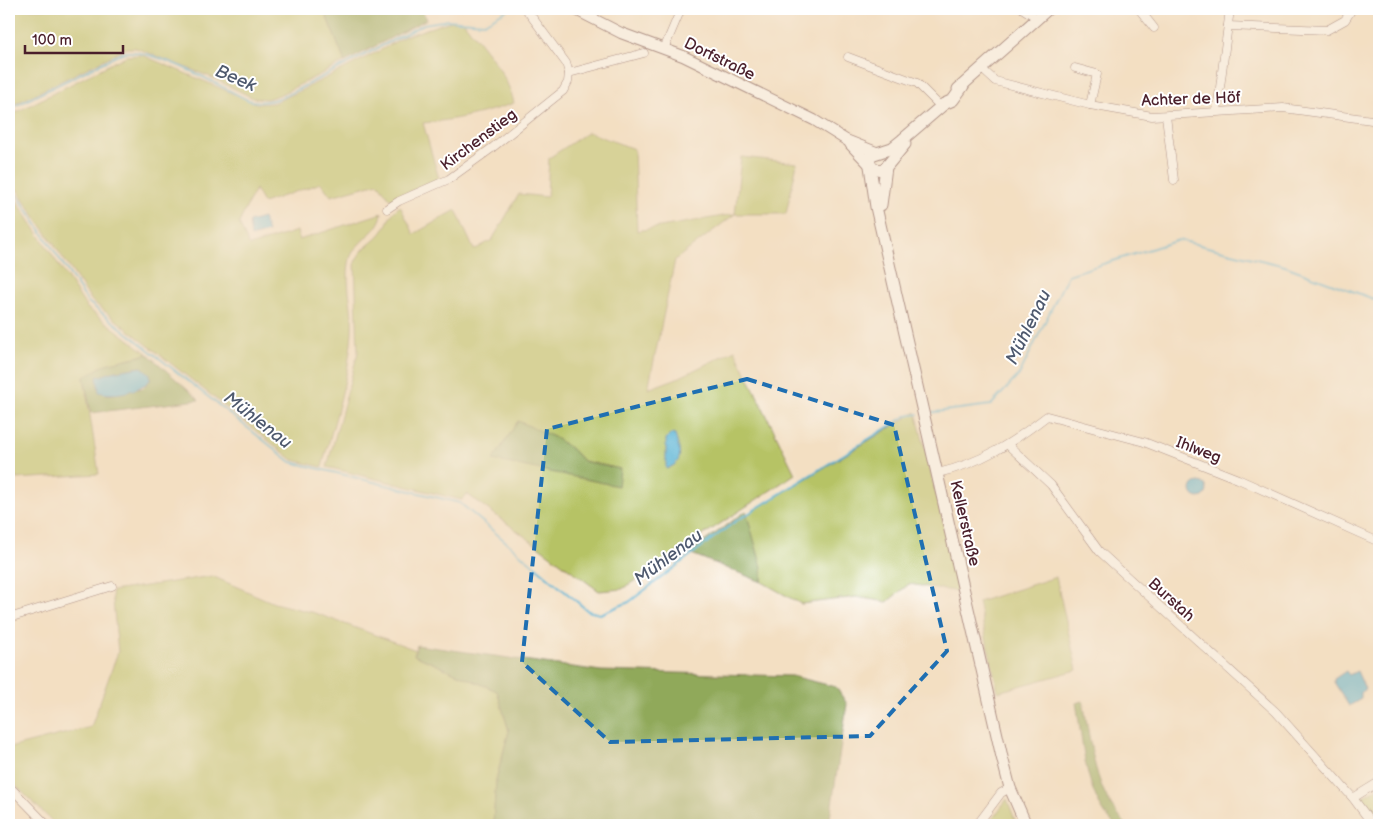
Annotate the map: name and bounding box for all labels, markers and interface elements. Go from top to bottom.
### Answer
scale bar [25,22,122,54]
text: 100 m [32,31,72,50]
street label: Dorfstraße [681,34,758,85]
water label: Beek [212,61,260,97]
street label: Achter de Höf [1141,88,1241,111]
street label: Kirchenstieg [437,105,521,175]
water label: Mühlenau [1001,287,1055,368]
water label: Mühlenau [220,387,296,453]
street label: Ihlweg [1173,433,1224,468]
street label: Kellerstraße [945,478,984,569]
water label: Mühlenau [630,525,707,590]
street label: Burstah [1144,574,1198,626]

